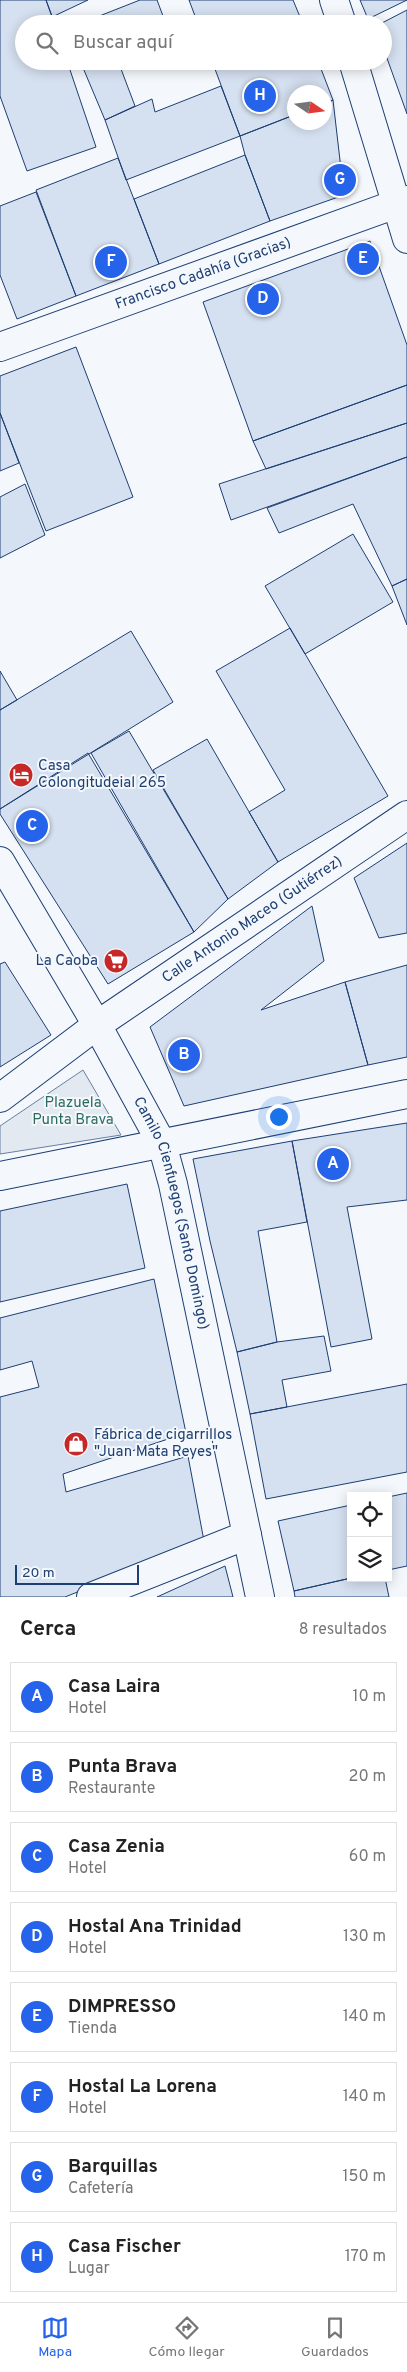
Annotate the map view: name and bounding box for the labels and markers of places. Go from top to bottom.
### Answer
pin: H [244,77,276,115]
pin: G [324,161,356,199]
pin: E [347,240,379,278]
pin: F [95,243,127,281]
pin: D [247,280,279,318]
place label: Casa Colongitudeial 265 [38,757,166,793]
hotel icon: Casa Colongitudeial 265 [8,762,34,788]
pin: C [16,807,48,845]
supermarket icon: La Caoba [103,948,129,974]
place label: La Caoba [35,952,98,971]
pin: B [168,1036,200,1074]
pin: A [317,1145,349,1183]
place label: Fábrica de cigarrillos "Juan Mata Reyes" [94,1426,232,1462]
shop icon: Fábrica de cigarrillos "Juan Mata Reyes" [63,1431,89,1457]

